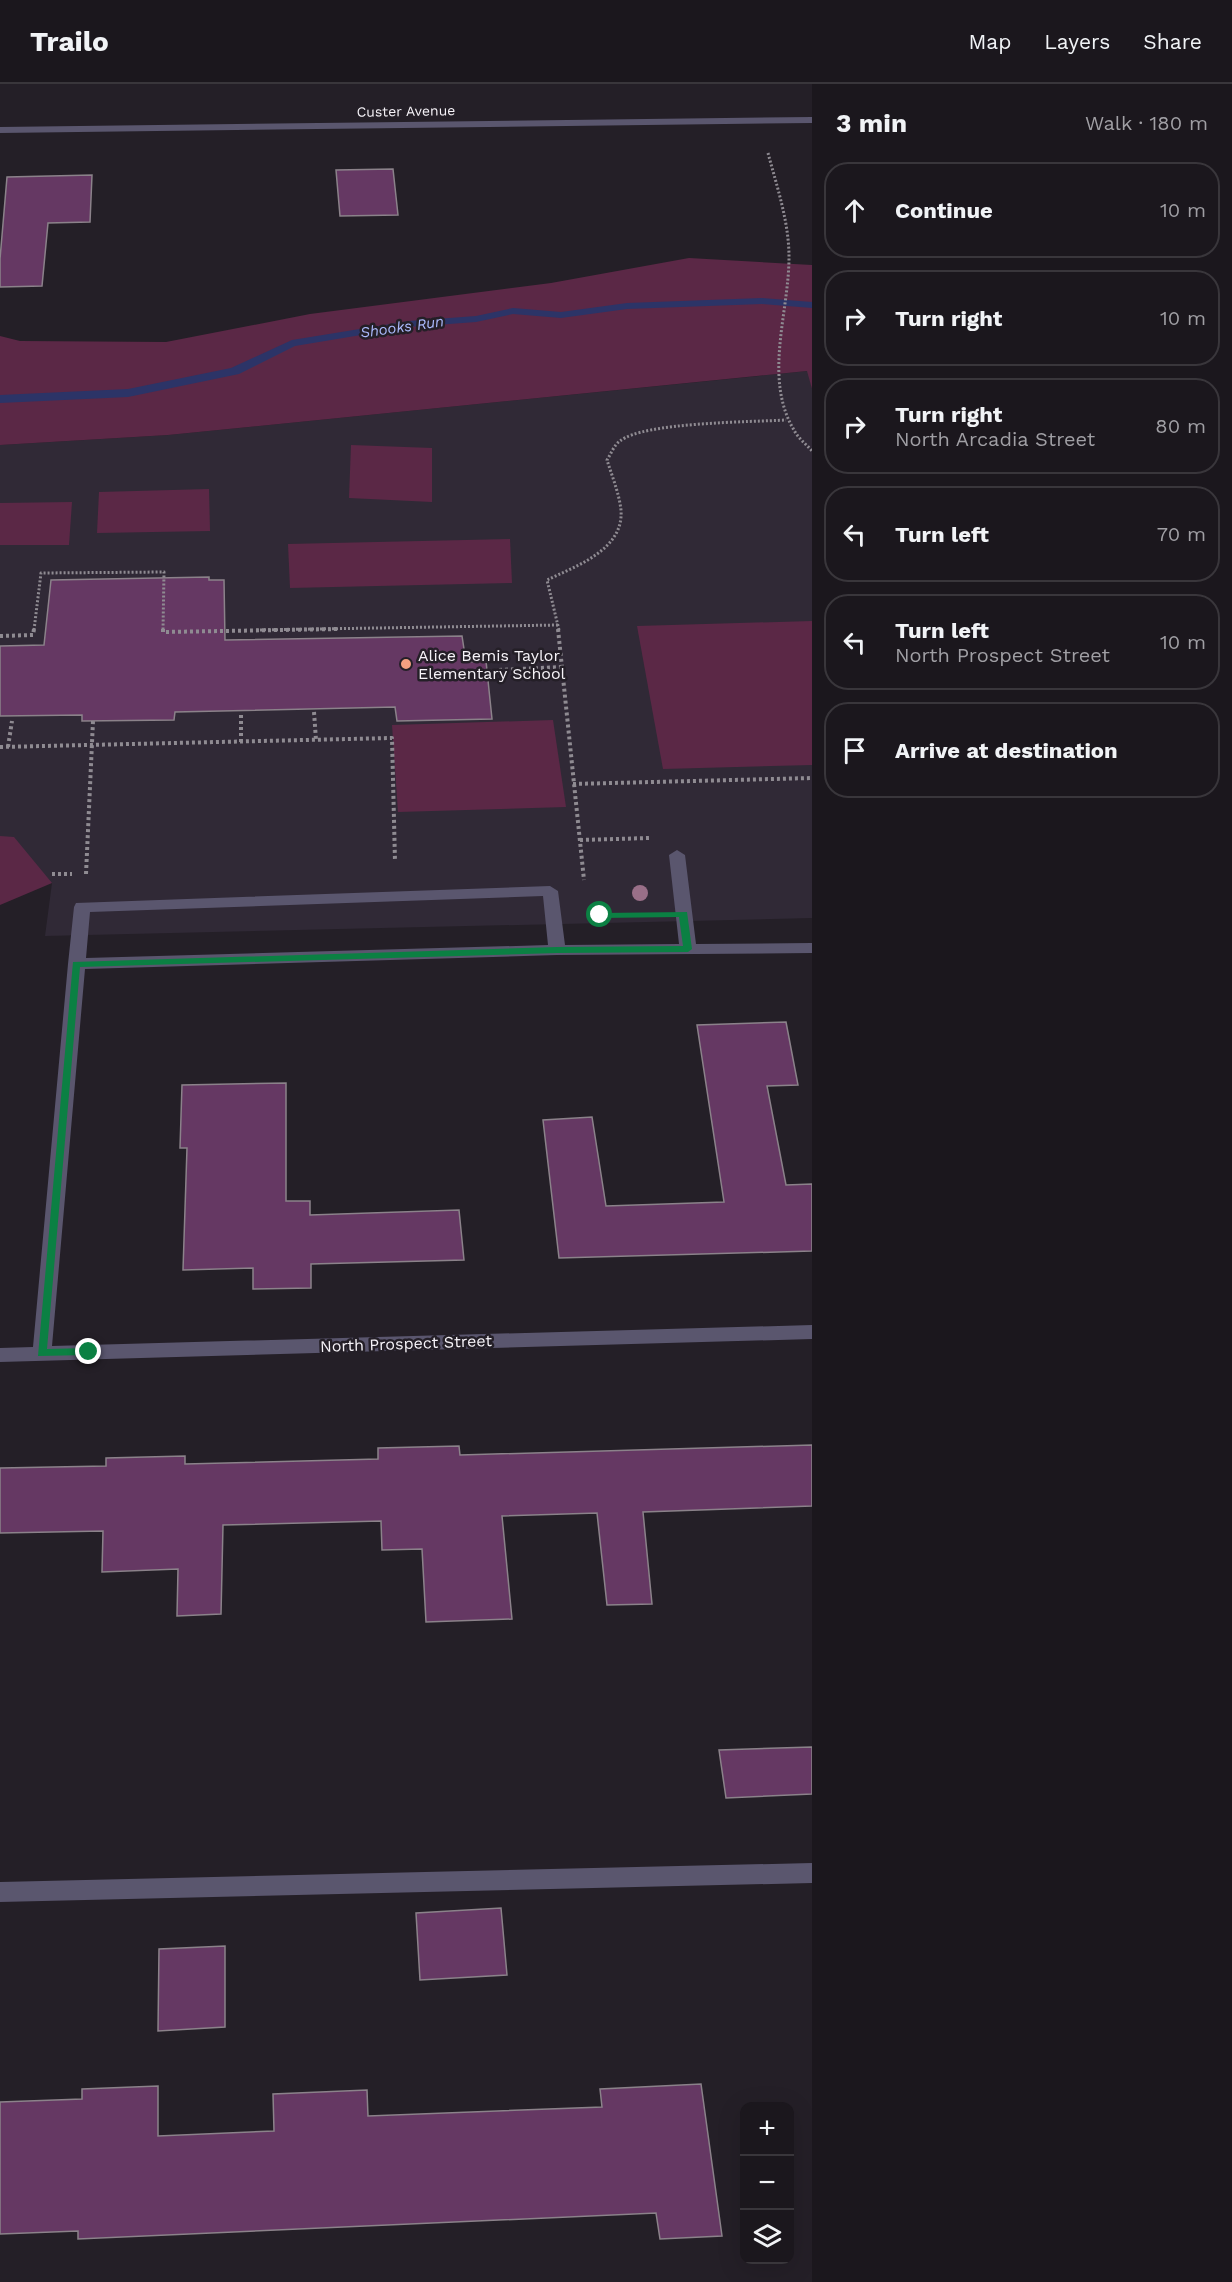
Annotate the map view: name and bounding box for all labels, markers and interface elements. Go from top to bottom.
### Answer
text: Trailo [30,25,109,58]
text: Map [968,29,1011,54]
text: Layers [1044,29,1110,54]
text: Share [1143,29,1202,54]
street label: Custer Avenue [357,102,455,120]
text: 3 min [836,108,907,138]
text: Walk · 180 m [1085,111,1208,135]
icon: ahead [838,194,871,227]
text: Continue [895,198,993,223]
text: 10 m [1160,198,1206,222]
icon: right [838,302,871,335]
text: Turn right [895,306,1002,331]
text: 10 m [1160,306,1206,330]
water label: Shooks Run [359,312,445,342]
text: Turn right [895,402,1002,427]
icon: right [838,410,871,443]
text: 80 m [1155,414,1206,438]
text: North Arcadia Street [895,427,1095,451]
icon: left [838,518,871,551]
text: Turn left [895,522,989,547]
text: 70 m [1157,522,1206,546]
text: Turn left [895,618,989,643]
icon: left [838,626,871,659]
text: 10 m [1160,630,1206,654]
text: North Prospect Street [895,643,1110,667]
place label: Alice Bemis Taylor Elementary School [418,646,566,683]
marker: Alice Bemis Taylor Elementary School [399,657,413,671]
icon: arrive [838,734,871,767]
text: Arrive at destination [895,738,1118,763]
route start [586,901,612,927]
street label: North Prospect Street [320,1331,493,1356]
route end [75,1338,101,1364]
map controls [740,2102,794,2264]
button: + [740,2102,794,2156]
button: − [740,2156,794,2210]
button: layers [740,2210,794,2264]

